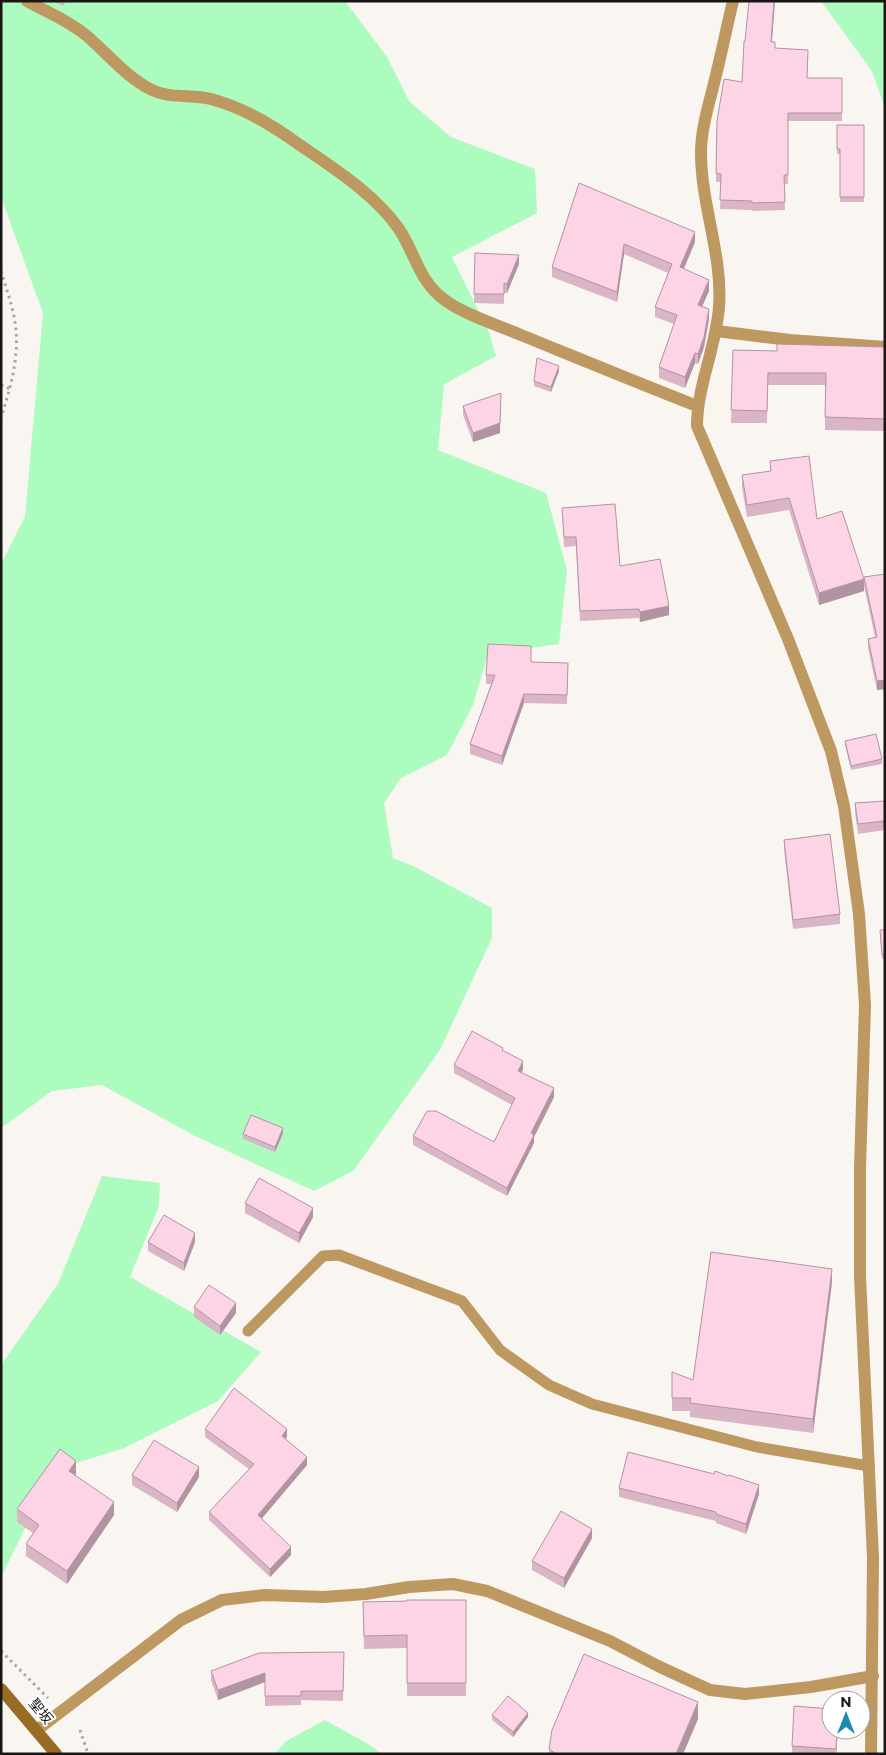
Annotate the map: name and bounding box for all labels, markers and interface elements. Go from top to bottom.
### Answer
north arrow [821,1690,871,1740]
text: N [840,1693,852,1711]
street label: 聖坂 [25,1694,57,1728]

